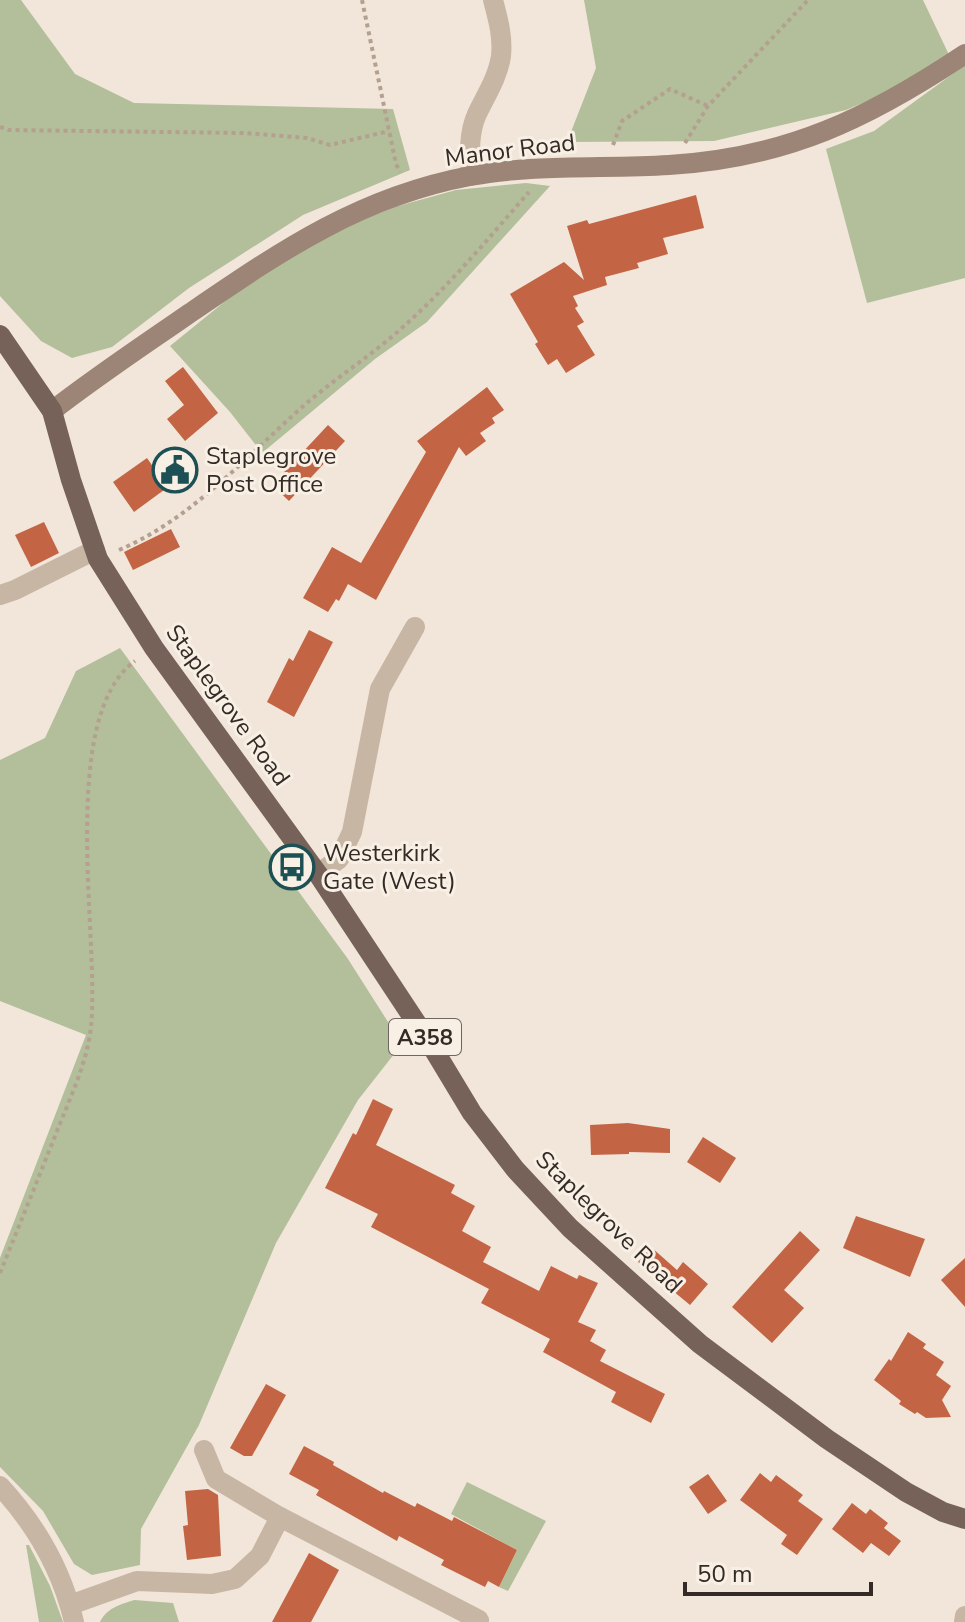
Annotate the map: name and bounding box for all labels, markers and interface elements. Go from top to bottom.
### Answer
street label: Manor Road [443,126,577,174]
place label: Staplegrove Post Office [206,440,336,500]
public building icon: Staplegrove Post Office [151,446,199,494]
street label: Staplegrove Road [159,618,297,792]
place label: Westerkirk Gate (West) [323,837,456,897]
bus stop icon: Westerkirk Gate (West) [268,843,316,891]
road number: A358 [389,1019,461,1055]
street label: Staplegrove Road [529,1144,689,1300]
scale bar [685,1546,871,1596]
text: 50 m [697,1558,753,1590]

